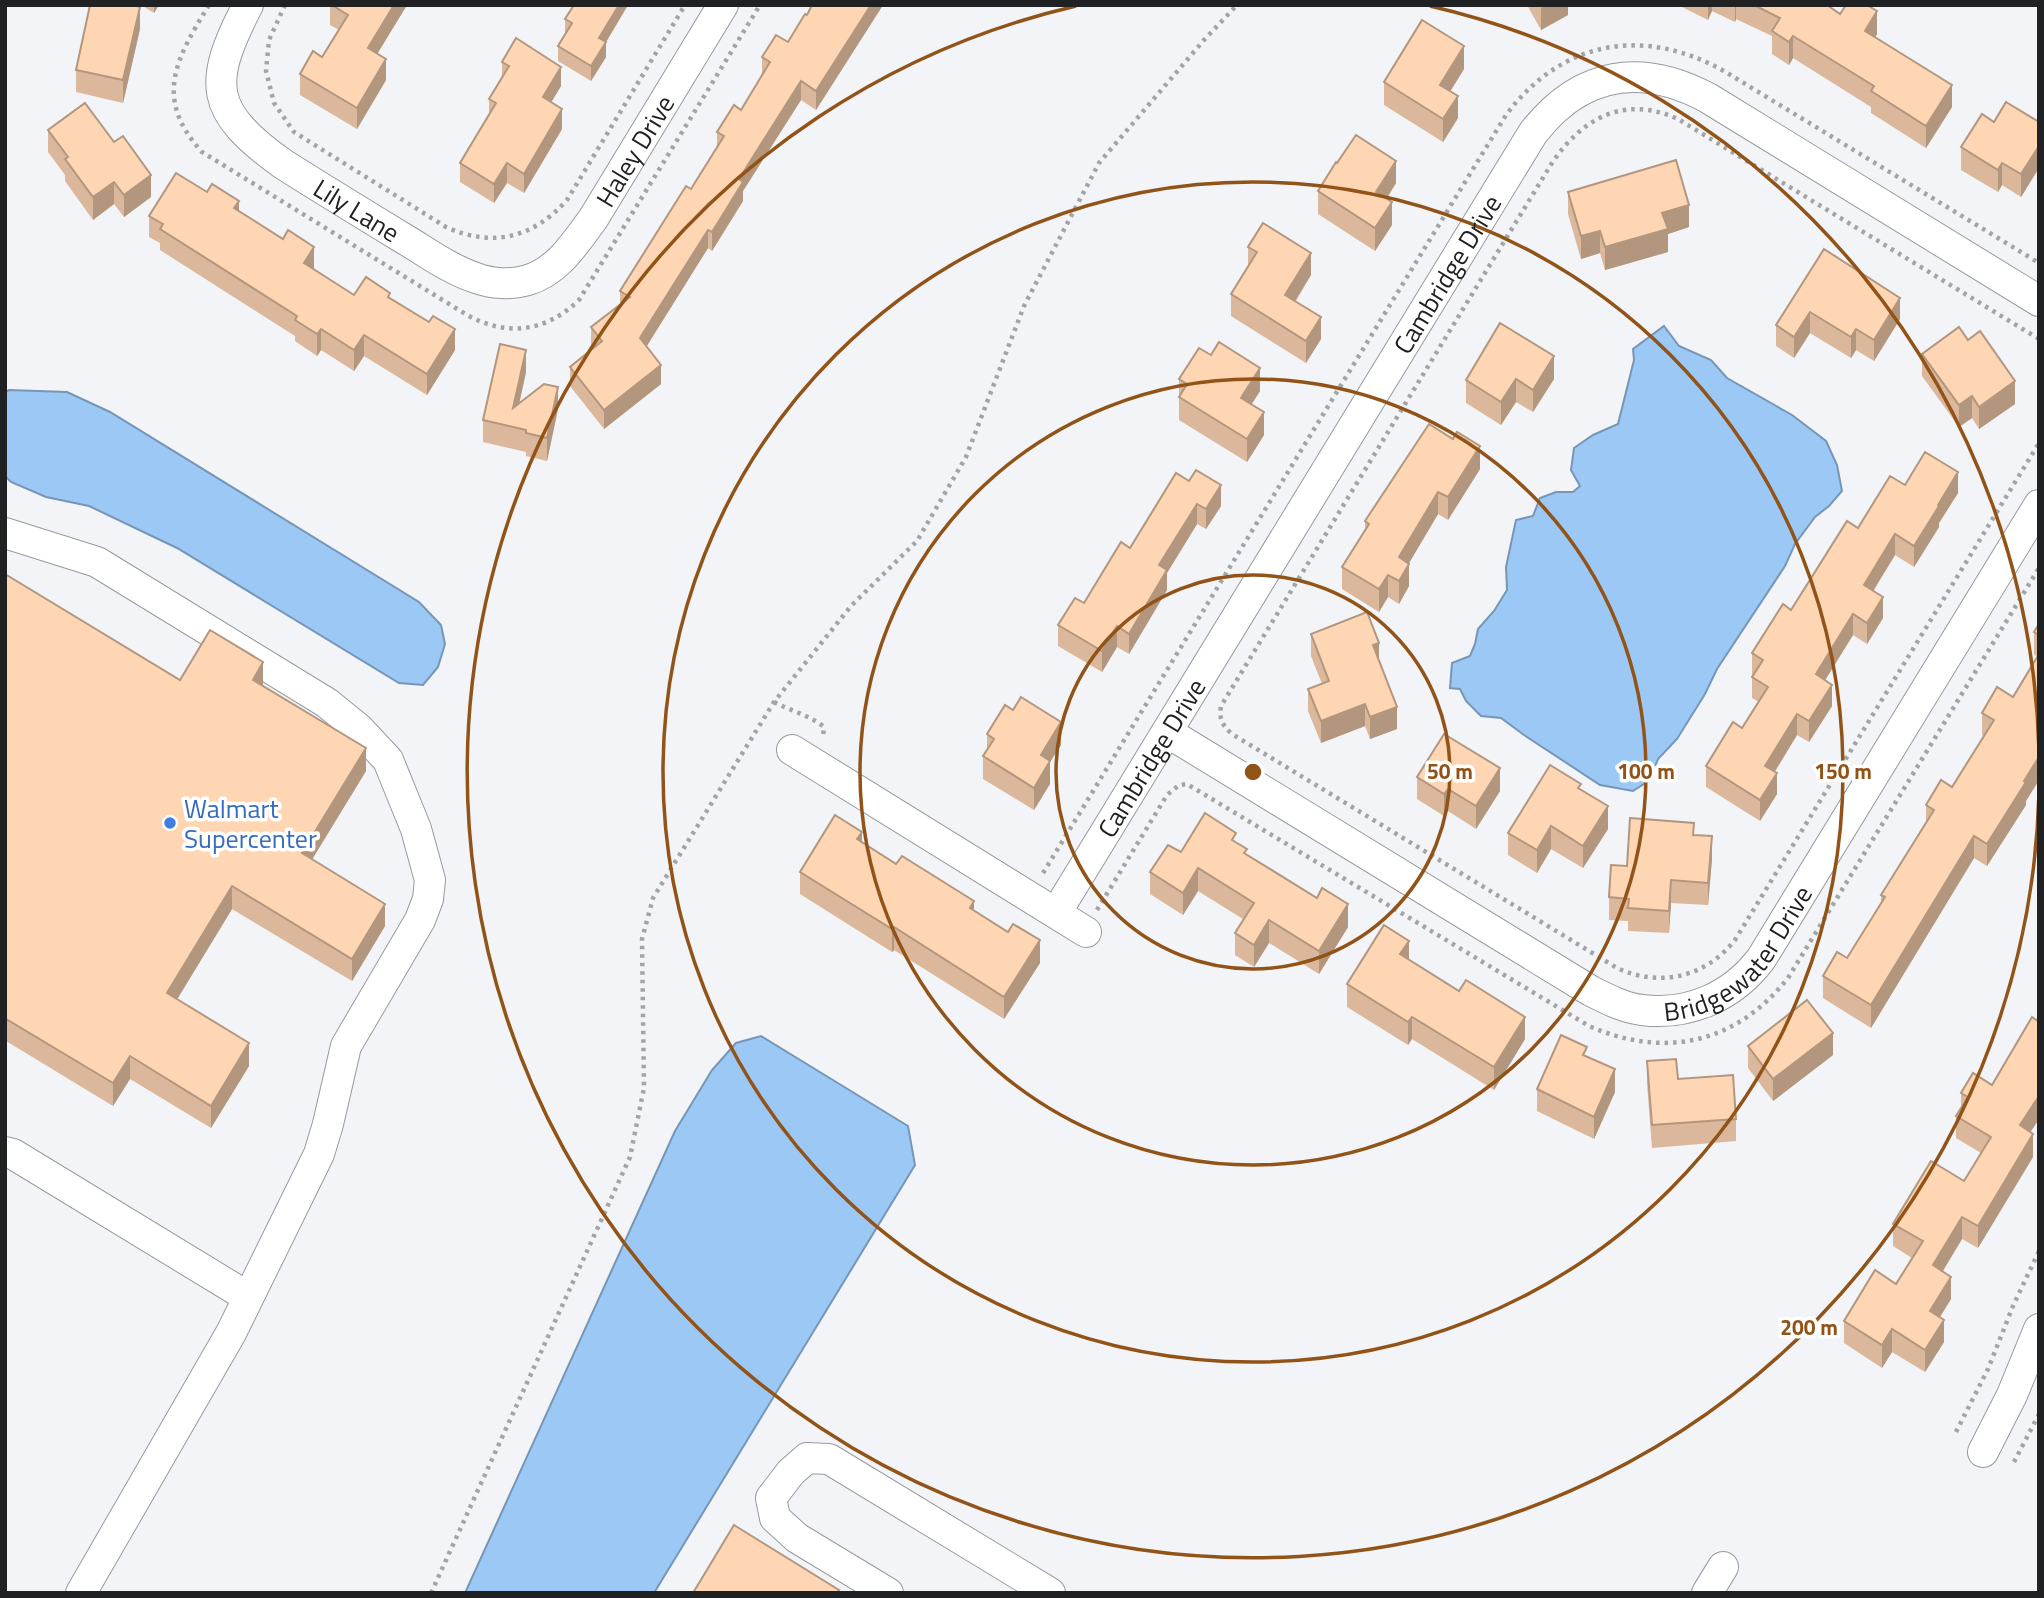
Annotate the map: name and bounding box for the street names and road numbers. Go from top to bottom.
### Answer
street label: Haley Drive [585,87,684,214]
street label: Lily Lane [306,168,408,251]
street label: Cambridge Drive [1383,187,1510,361]
street label: Cambridge Drive [1087,671,1215,845]
street label: Bridgewater Drive [1662,878,1821,1031]

